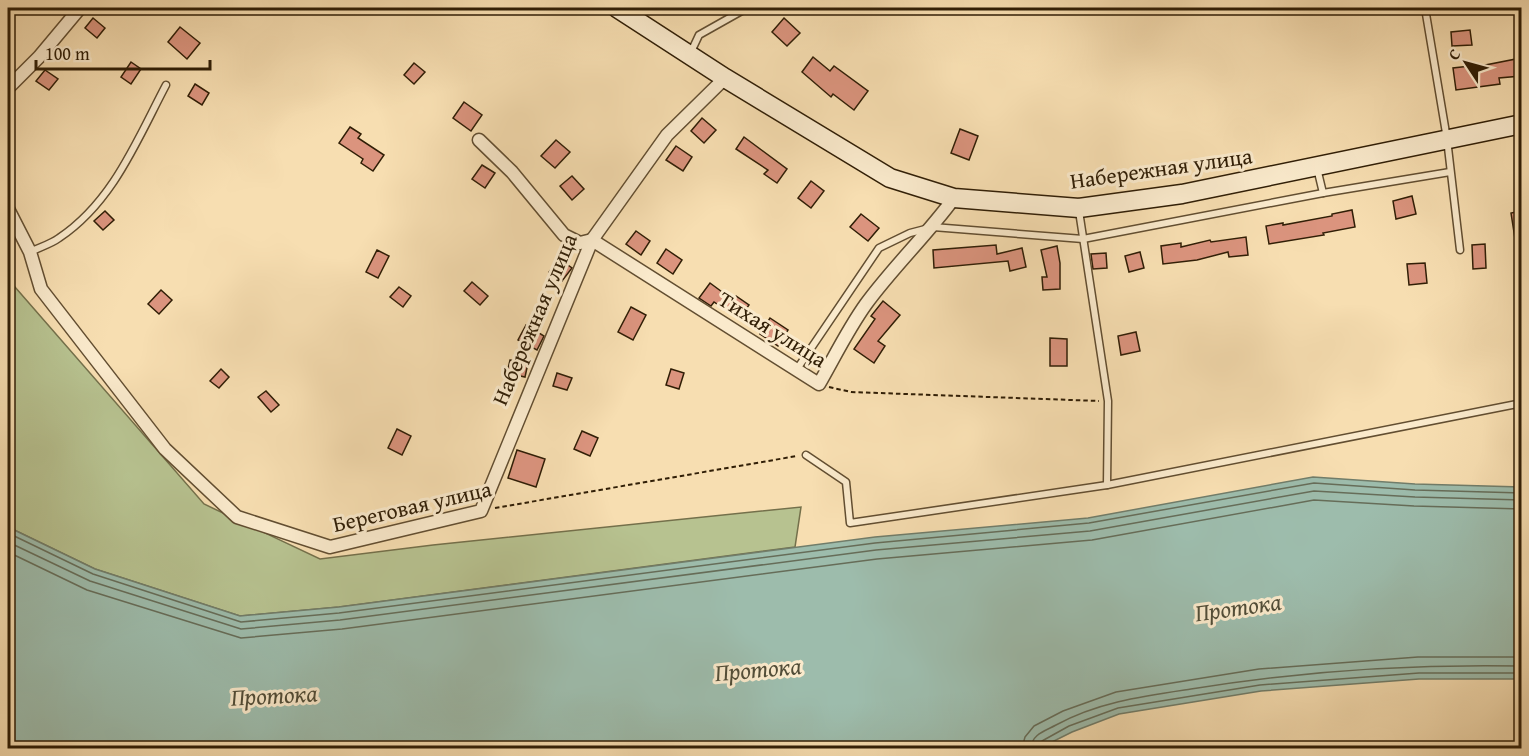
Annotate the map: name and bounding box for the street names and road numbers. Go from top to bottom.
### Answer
street label: Набережная улица [1068,139,1255,197]
street label: Набережная улица [483,228,585,410]
street label: Тихая улица [713,283,834,375]
street label: Береговая улица [329,472,495,540]

